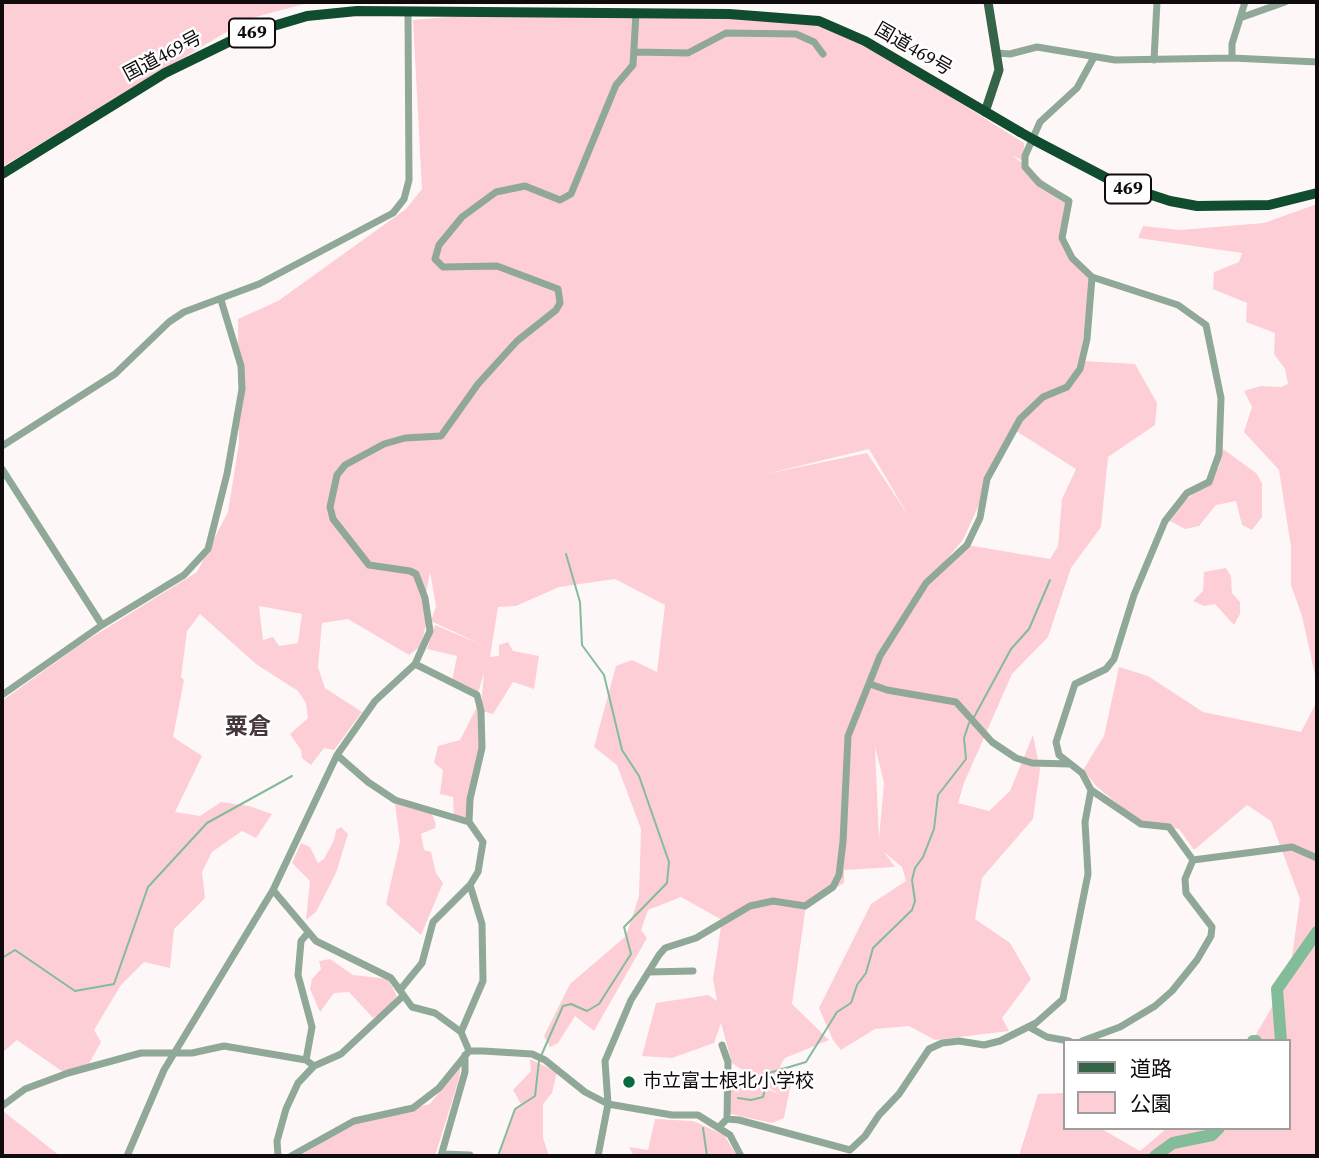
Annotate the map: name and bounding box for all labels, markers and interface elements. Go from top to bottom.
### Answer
road number: 469 [229,18,275,48]
street label: 国道469号 [870,19,956,81]
street label: 国道469号 [120,27,206,87]
road number: 469 [1105,174,1151,204]
district label: 粟倉 [225,714,271,742]
legend [1064,1039,1291,1130]
text: 道路 [1130,1054,1172,1083]
place label: 市立富士根北小学校 [643,1071,814,1093]
marker: 市立富士根北小学校 [621,1074,637,1090]
text: 公園 [1130,1089,1172,1118]

